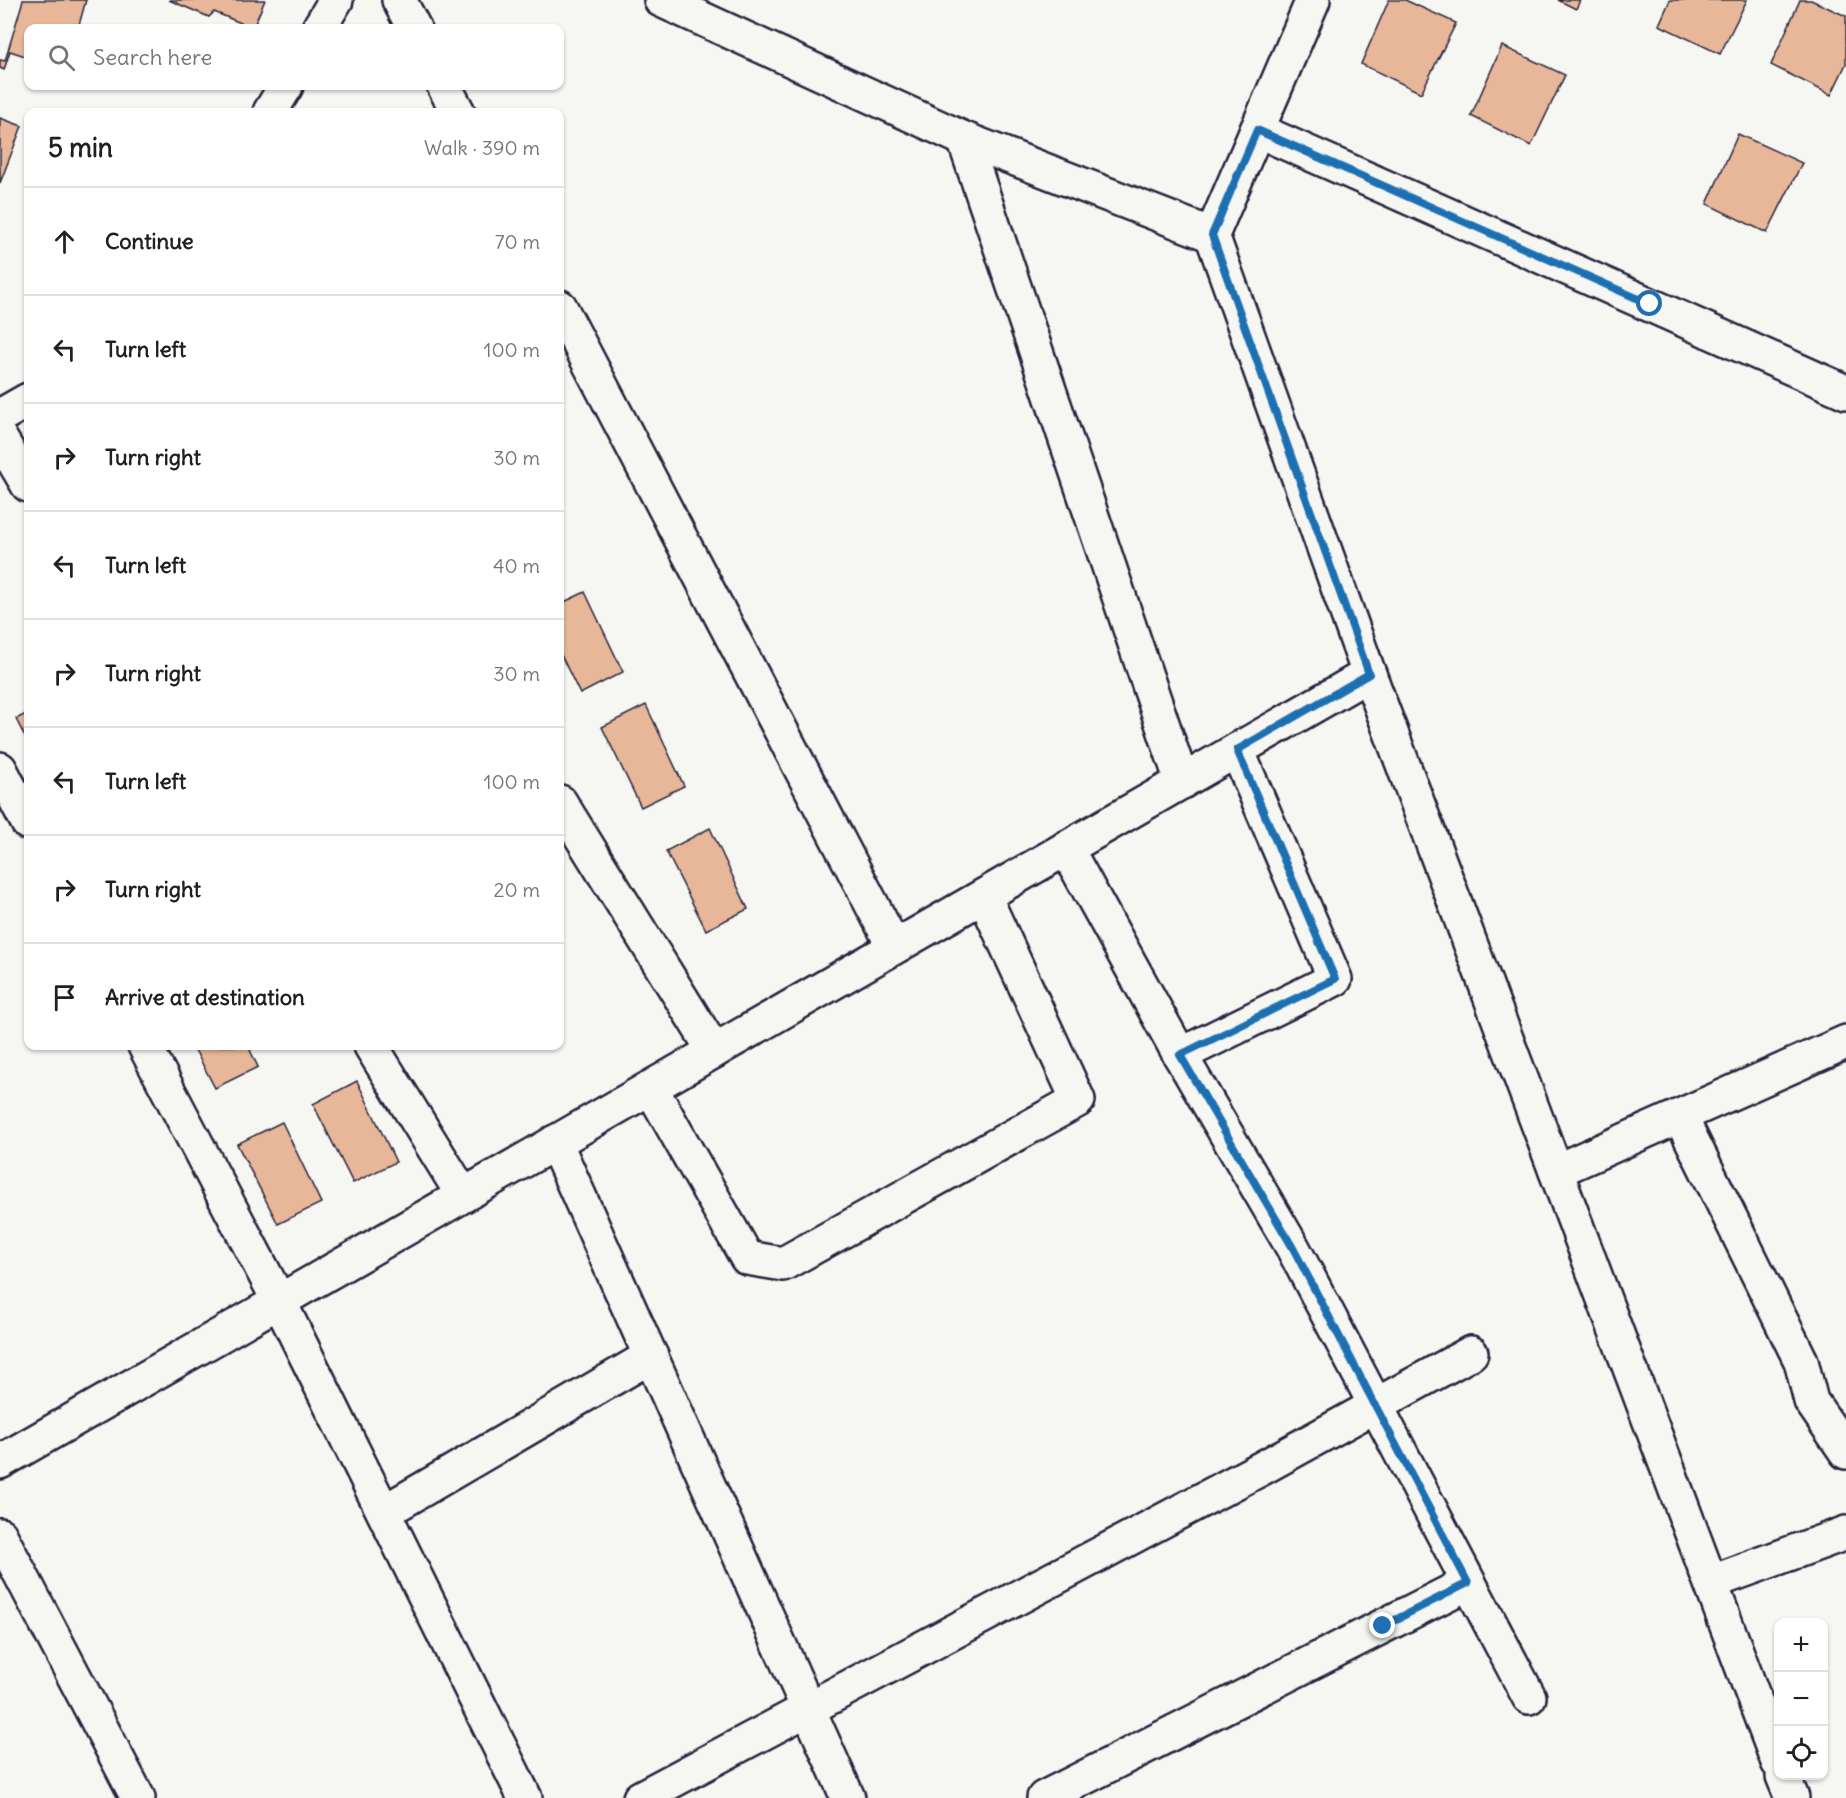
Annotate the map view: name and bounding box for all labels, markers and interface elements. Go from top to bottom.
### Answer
search box [24,24,564,90]
icon: search [45,41,78,74]
text: Search here [93,43,212,71]
text: 5 min [48,131,113,164]
text: Walk · 390 m [424,135,540,160]
icon: ahead [48,225,81,258]
text: Continue [105,227,194,255]
text: 70 m [495,229,540,254]
route start [1636,290,1662,316]
icon: left [48,333,81,366]
text: Turn left [105,335,186,363]
text: 100 m [483,337,540,362]
icon: right [48,441,81,474]
text: Turn right [105,443,201,471]
text: 30 m [493,445,540,470]
icon: left [48,549,81,582]
text: Turn left [105,551,186,579]
text: 40 m [493,553,540,578]
icon: right [48,657,81,690]
text: Turn right [105,659,201,687]
text: 30 m [493,661,540,686]
icon: left [48,765,81,798]
text: Turn left [105,767,186,795]
text: 100 m [483,769,540,794]
icon: right [48,873,81,906]
text: Turn right [105,875,201,903]
text: 20 m [494,877,540,902]
icon: arrive [48,981,81,1014]
text: Arrive at destination [105,983,305,1011]
route end [1369,1612,1395,1638]
map controls [1774,1618,1828,1780]
button: + [1774,1618,1828,1672]
button: − [1774,1672,1828,1726]
button: locate [1774,1726,1828,1780]

